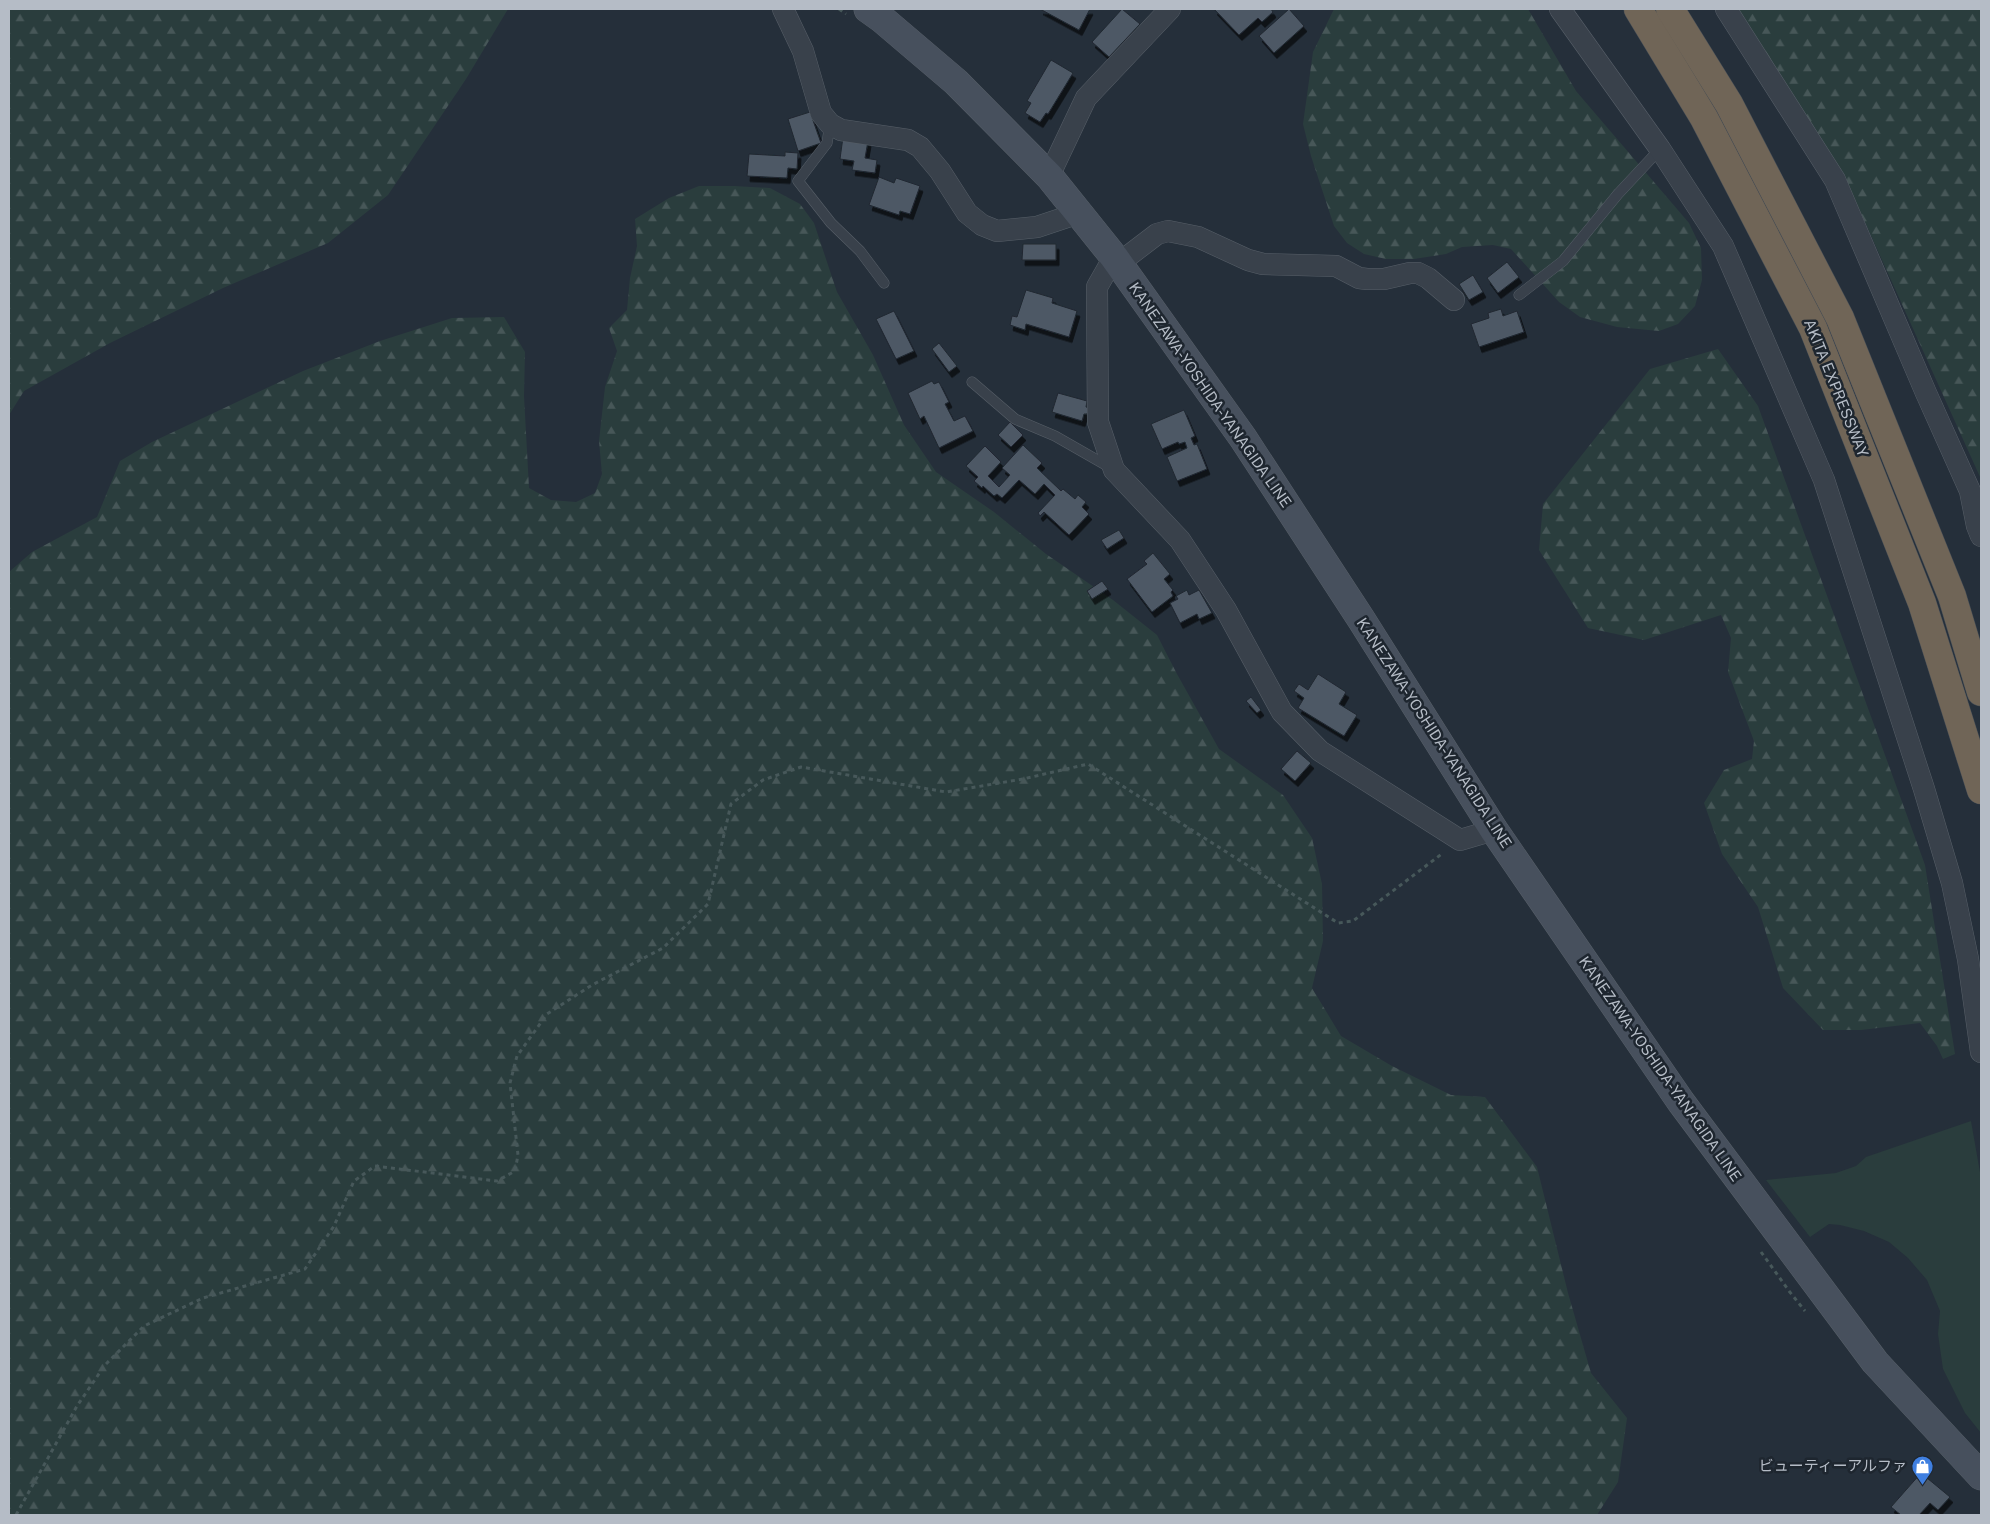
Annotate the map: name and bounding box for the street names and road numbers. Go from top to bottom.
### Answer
street label: KANEZAWA-YOSHIDA-YANAGIDA LINE [1126,279,1295,510]
street label: AKITA EXPRESSWAY [1801,316,1872,459]
street label: KANEZAWA-YOSHIDA-YANAGIDA LINE [1354,615,1515,851]
street label: KANEZAWA-YOSHIDA-YANAGIDA LINE [1576,953,1745,1184]

